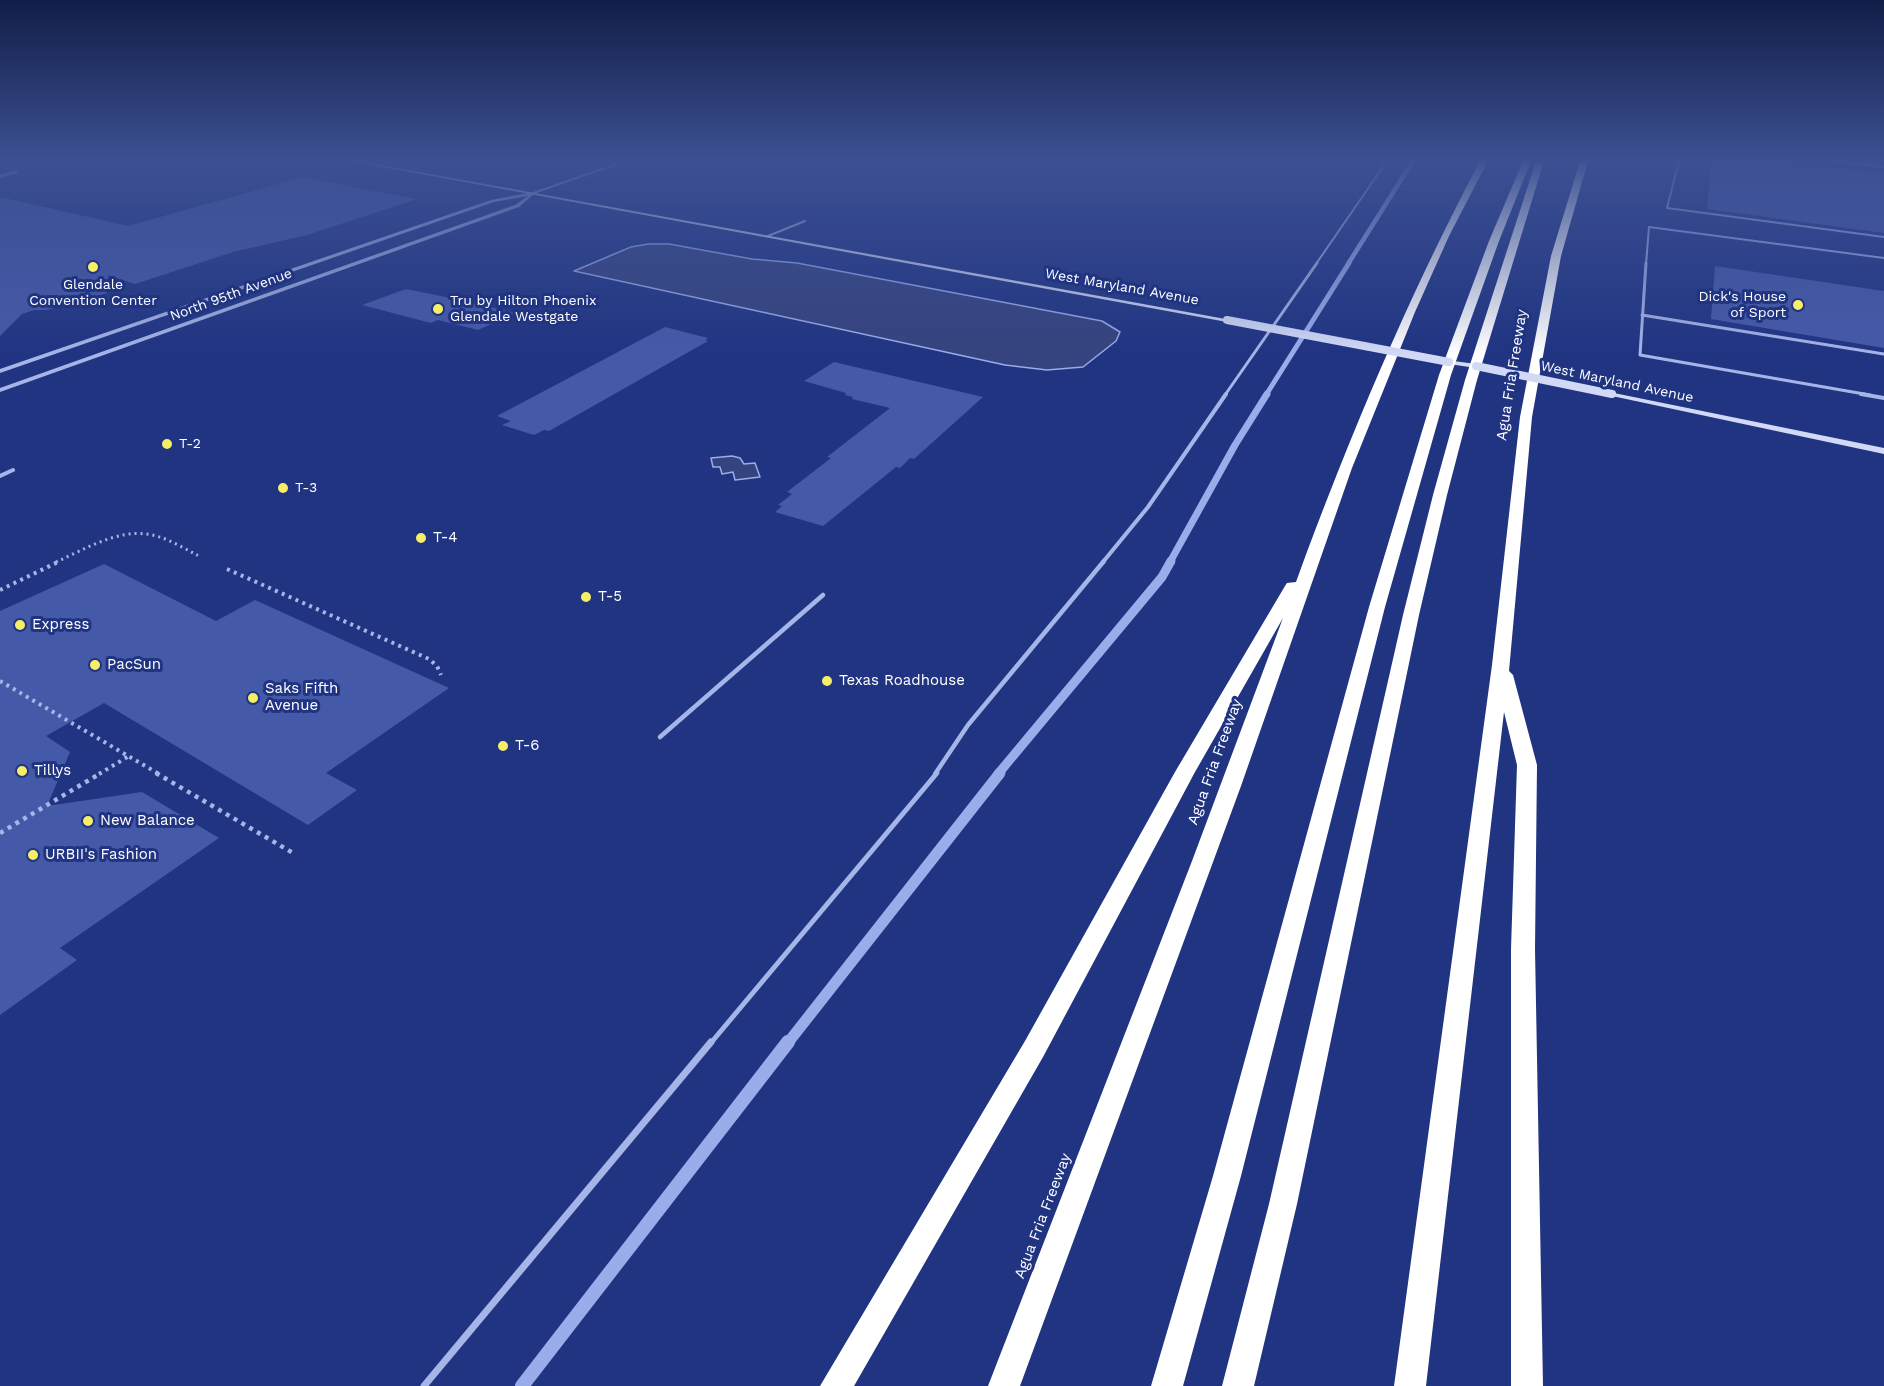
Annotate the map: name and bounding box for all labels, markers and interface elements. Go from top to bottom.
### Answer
marker: Glendale Convention Center [86,260,100,274]
street label: North 95th Avenue [168,265,294,325]
street label: West Maryland Avenue [1044,265,1200,309]
place label: Glendale Convention Center [29,277,157,310]
place label: Dick's House of Sport [1699,289,1786,322]
place label: Tru by Hilton Phoenix Glendale Westgate [450,293,596,326]
marker: Dick's House of Sport [1791,298,1805,312]
marker: Tru by Hilton Phoenix Glendale Westgate [431,302,445,316]
street label: Agua Fria Freeway [1493,308,1531,442]
street label: West Maryland Avenue [1539,358,1695,406]
place label: T-2 [179,436,201,452]
marker: T-2 [160,437,174,451]
place label: T-3 [295,480,317,496]
marker: T-3 [276,481,290,495]
place label: T-4 [433,529,457,547]
marker: T-4 [414,531,428,545]
place label: T-5 [598,588,622,606]
marker: T-5 [579,590,593,604]
place label: Express [32,616,89,634]
marker: Express [13,618,27,632]
place label: PacSun [107,656,161,674]
marker: PacSun [88,658,102,672]
place label: Texas Roadhouse [839,672,965,690]
marker: Texas Roadhouse [820,674,834,688]
place label: Saks Fifth Avenue [265,680,338,715]
marker: Saks Fifth Avenue [246,691,260,705]
street label: Agua Fria Freeway [1184,697,1246,827]
place label: T-6 [515,737,539,755]
marker: T-6 [496,739,510,753]
place label: Tillys [34,762,71,780]
marker: Tillys [15,764,29,778]
place label: New Balance [100,812,195,830]
marker: New Balance [81,814,95,828]
place label: URBII's Fashion [45,846,157,864]
marker: URBII's Fashion [26,848,40,862]
street label: Agua Fria Freeway [1011,1151,1075,1281]

